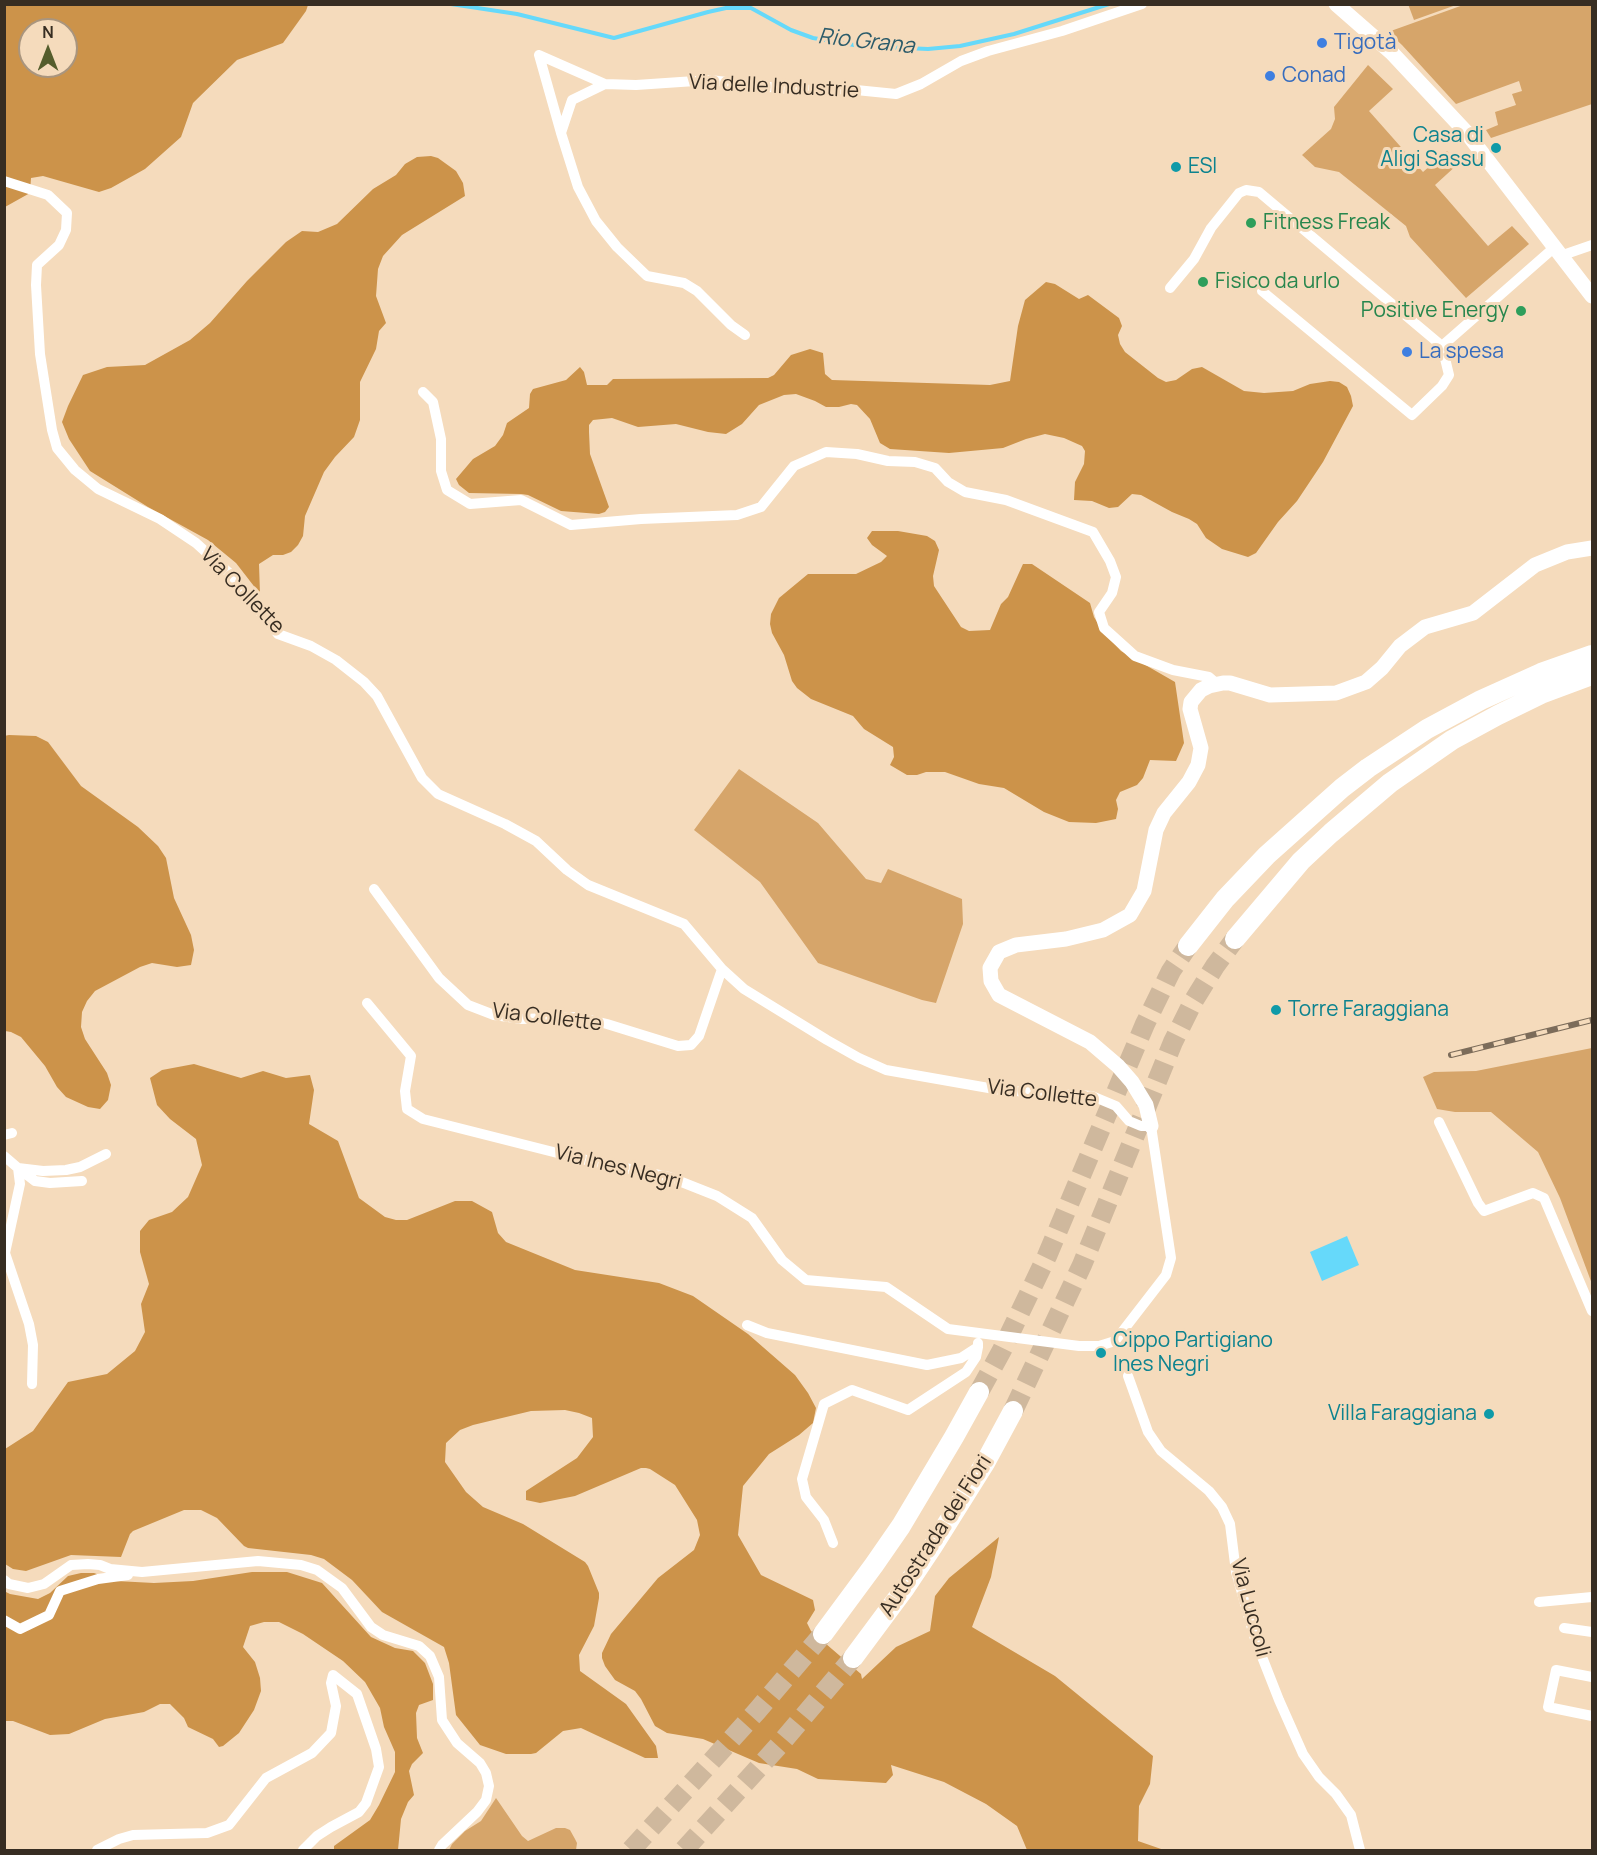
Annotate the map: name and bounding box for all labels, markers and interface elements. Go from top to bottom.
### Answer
north arrow [18,18,78,78]
text: N [42,21,54,43]
water label: Rio Grana [816,24,916,60]
place label: Tigotà [1334,30,1396,56]
marker: Tigotà [1315,36,1329,50]
place label: Conad [1282,63,1346,89]
marker: Conad [1263,69,1277,83]
street label: Via delle Industrie [688,70,860,104]
place label: Casa di Aligi Sassu [1380,123,1484,173]
marker: Casa di Aligi Sassu [1489,141,1503,155]
place label: ESI [1188,154,1217,180]
marker: ESI [1169,160,1183,174]
place label: Fitness Freak [1263,210,1390,236]
marker: Fitness Freak [1244,216,1258,230]
place label: Fisico da urlo [1215,269,1340,295]
marker: Fisico da urlo [1196,275,1210,289]
place label: Positive Energy [1361,298,1509,324]
marker: Positive Energy [1514,304,1528,318]
place label: La spesa [1419,339,1504,365]
marker: La spesa [1400,345,1414,359]
street label: Via Collette [195,543,289,639]
place label: Torre Faraggiana [1288,997,1449,1023]
street label: Via Collette [491,999,603,1037]
marker: Torre Faraggiana [1269,1003,1283,1017]
street label: Via Collette [986,1075,1098,1113]
street label: Via Ines Negri [552,1140,684,1196]
place label: Cippo Partigiano Ines Negri [1113,1328,1273,1378]
marker: Cippo Partigiano Ines Negri [1094,1346,1108,1360]
place label: Villa Faraggiana [1328,1401,1477,1427]
marker: Villa Faraggiana [1482,1407,1496,1421]
street label: Autostrada dei Fiori [875,1451,997,1621]
street label: Via Luccoli [1225,1556,1275,1660]

